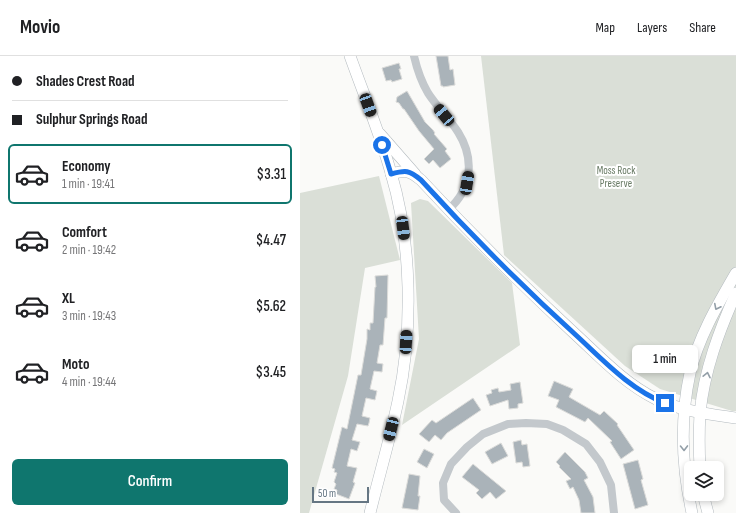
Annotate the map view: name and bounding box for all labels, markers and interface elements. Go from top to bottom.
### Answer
text: Movio [20,16,60,39]
text: Map [595,19,615,36]
text: Layers [637,19,667,36]
text: Share [689,19,716,36]
text: Shades Crest Road [36,72,135,91]
car [358,92,378,118]
car [432,102,456,128]
text: Sulphur Springs Road [36,110,148,129]
route start [373,136,391,154]
icon: car [14,156,50,192]
text: Economy [62,157,111,176]
park label: Moss Rock Preserve [597,164,636,190]
text: $3.31 [257,165,286,184]
car [459,170,475,196]
text: 1 min · 19:41 [62,176,114,192]
car [396,215,410,241]
icon: car [14,222,50,258]
text: Comfort [62,223,107,242]
text: $4.47 [256,231,286,250]
text: 2 min · 19:42 [62,242,116,258]
icon: car [14,288,50,324]
text: XL [62,289,75,308]
text: $5.62 [256,297,286,316]
one-way arrow [715,303,722,311]
text: 3 min · 19:43 [62,308,116,324]
car [399,330,413,354]
callout: 1 min [632,345,698,373]
text: 1 min [653,351,677,367]
icon: car [14,354,50,390]
text: Moto [62,355,89,374]
text: $3.45 [256,363,286,382]
one-way arrow [703,371,711,378]
text: 4 min · 19:44 [62,374,116,390]
route end [656,394,674,412]
car [382,416,400,442]
one-way arrow [680,445,688,451]
button: Confirm [12,459,288,505]
map controls [684,461,724,501]
button: layers [684,461,724,501]
scale bar [312,485,369,504]
text: 50 m [318,487,336,500]

